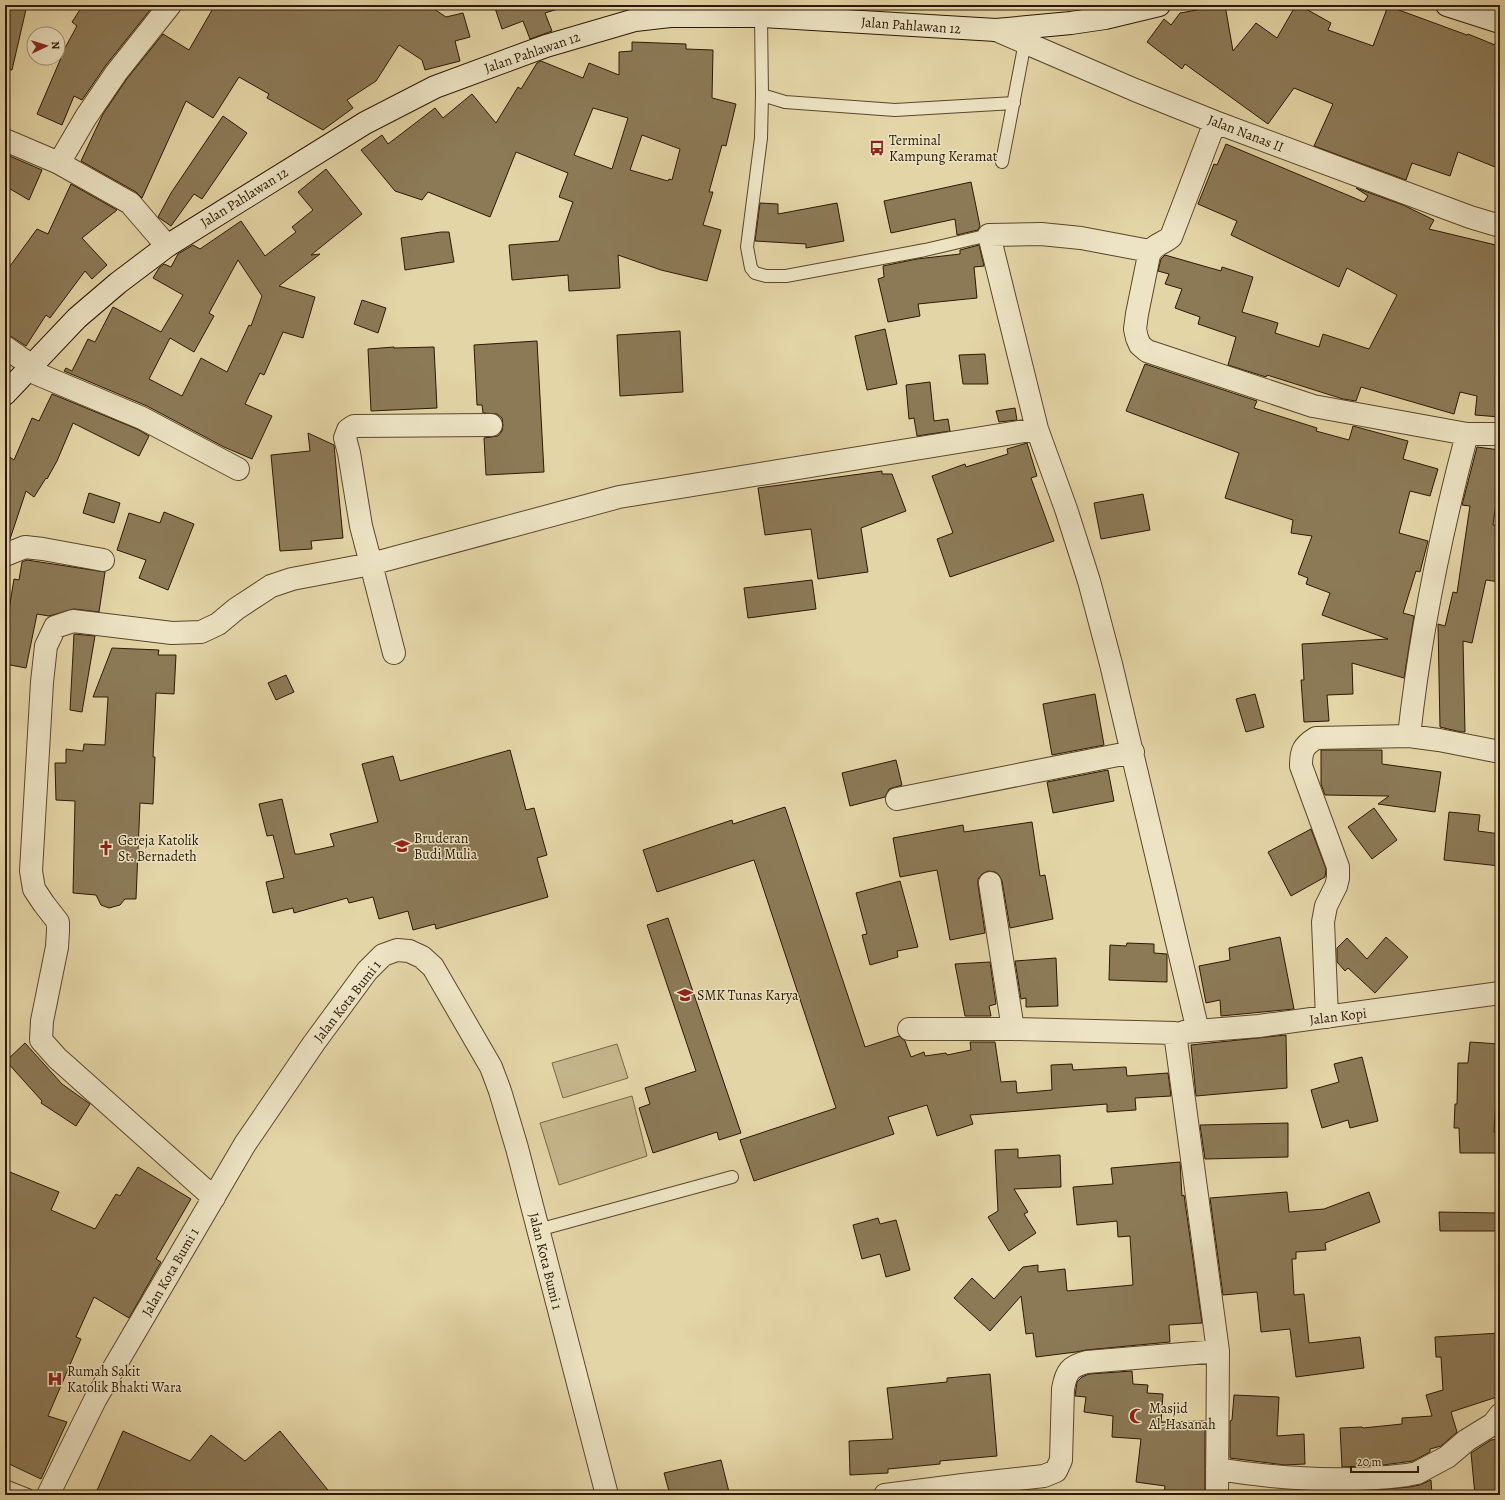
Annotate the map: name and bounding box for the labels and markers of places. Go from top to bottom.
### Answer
place label: Terminal Kampung Keramat [889,131,998,166]
bus stop icon: Terminal Kampung Keramat [868,139,886,157]
place label: Bruderan Budi Mulia [414,829,478,864]
place label: Gereja Katolik St. Bernadeth [118,831,199,866]
school or university icon: Bruderan Budi Mulia [393,837,411,855]
church icon: Gereja Katolik St. Bernadeth [97,839,115,857]
school or university icon: SMK Tunas Karya [676,986,694,1004]
place label: SMK Tunas Karya [697,986,799,1005]
place label: Rumah Sakit Katolik Bhakti Wara [67,1362,182,1397]
hospital icon: Rumah Sakit Katolik Bhakti Wara [46,1370,64,1388]
place label: Masjid Al-Hasanah [1148,1399,1216,1434]
mosque icon: Masjid Al-Hasanah [1128,1407,1146,1425]

